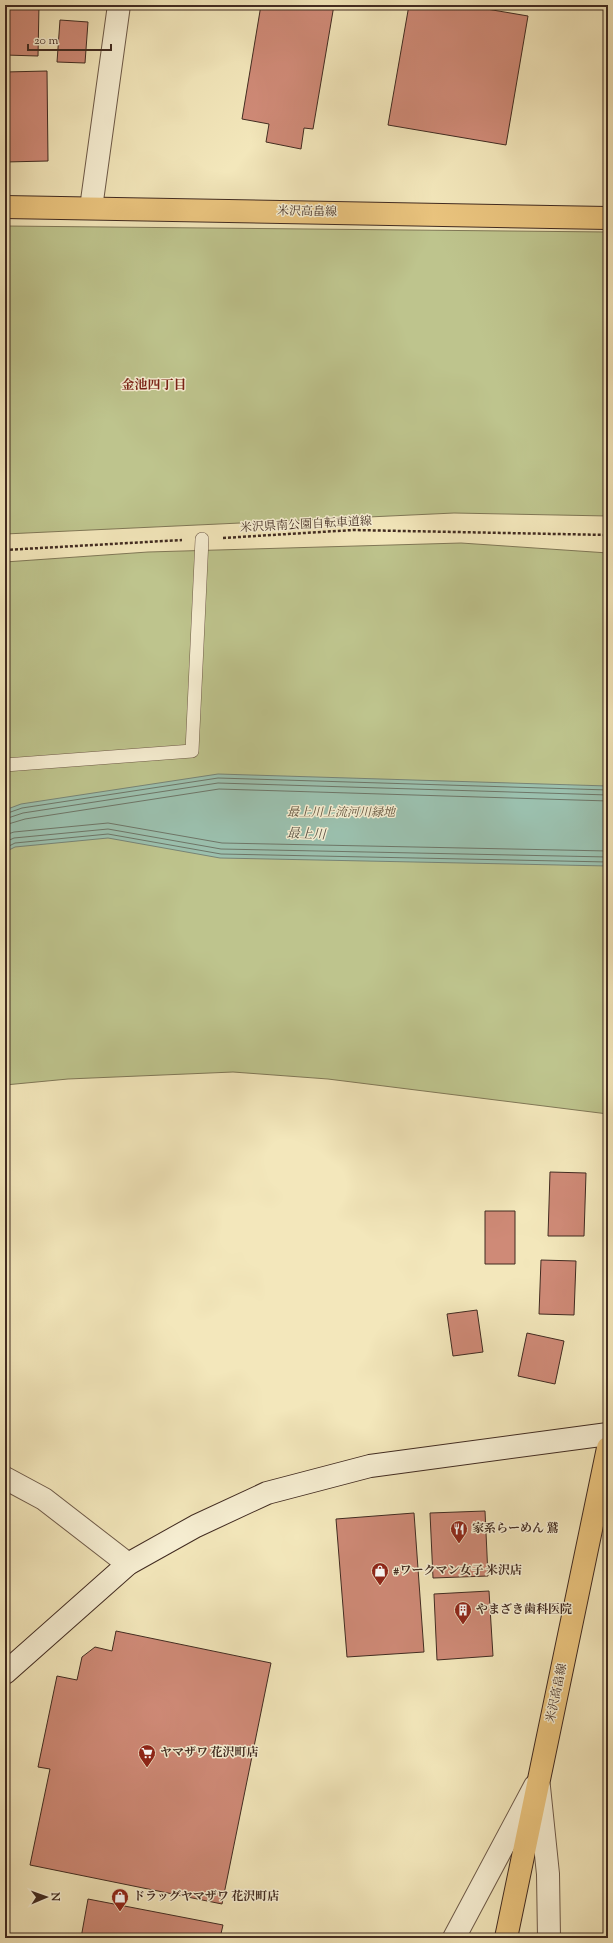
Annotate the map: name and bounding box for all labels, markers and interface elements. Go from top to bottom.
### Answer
scale bar [28,26,111,52]
text: 20 m [34,32,59,50]
street label: 米沢高畠線 [277,202,337,222]
district label: 金池四丁目 [121,377,187,395]
street label: 米沢県南公園自転車道線 [240,513,372,537]
park label: 最上川上流河川緑地 [287,804,397,822]
water label: 最上川 [286,825,328,845]
restaurant icon: 家系らーめん 鷲 [449,1519,469,1544]
place label: 家系らーめん 鷲 [472,1520,559,1538]
shop icon: #ワークマン女子 米沢店 [370,1561,390,1586]
place label: #ワークマン女子 米沢店 [393,1562,522,1580]
building icon: やまざき歯科医院 [453,1600,473,1625]
place label: やまざき歯科医院 [476,1601,572,1619]
street label: 米沢高畠線 [542,1662,572,1724]
supermarket icon: ヤマザワ 花沢町店 [137,1743,157,1768]
place label: ヤマザワ 花沢町店 [160,1744,259,1762]
north arrow [26,1877,66,1917]
shop icon: ドラッグヤマザワ 花沢町店 [110,1887,130,1912]
place label: ドラッグヤマザワ 花沢町店 [133,1888,279,1906]
text: N [47,1891,63,1902]

